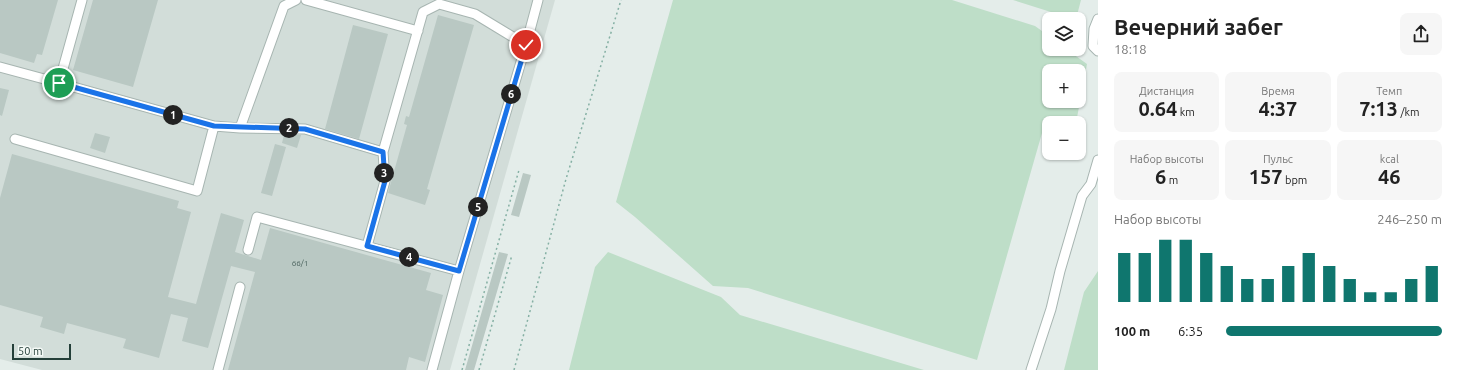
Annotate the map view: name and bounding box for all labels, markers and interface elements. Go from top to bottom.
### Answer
map controls [1042,12,1086,160]
button: layers [1042,12,1086,56]
button: share [1400,13,1442,55]
text: Вечерний забег [1114,14,1283,39]
pin [509,28,543,62]
icon: check [515,34,537,56]
text: 18:18 [1114,42,1147,56]
button: + [1042,64,1086,108]
pin [42,66,76,100]
icon: arrive [48,72,70,94]
pin: 6 [501,84,521,104]
text: Дистанция [1139,85,1194,97]
text: Время [1261,85,1295,97]
text: Темп [1376,85,1402,97]
text: 6 [508,88,514,100]
text: 0.64 [1138,97,1177,120]
text: 4:37 [1259,97,1297,120]
text: 7:13 [1359,97,1398,120]
pin: 1 [163,105,183,125]
text: km [1177,106,1195,118]
text: /km [1398,106,1420,118]
text: 1 [170,109,176,121]
button: − [1042,116,1086,160]
pin: 2 [279,118,299,138]
text: 2 [286,122,292,134]
text: Набор высоты [1130,153,1204,165]
text: Пульс [1263,153,1293,165]
text: kcal [1380,153,1399,165]
pin: 3 [374,163,394,183]
text: 6 [1155,165,1166,188]
text: 157 [1249,165,1282,188]
text: 46 [1378,165,1401,188]
text: 3 [381,167,387,179]
text: m [1166,174,1178,186]
text: bpm [1282,174,1307,186]
pin: 5 [468,197,488,217]
text: 5 [475,201,481,213]
text: Набор высоты [1114,212,1201,226]
text: 246–250 m [1377,212,1442,226]
pin: 4 [399,247,419,267]
text: 4 [406,251,412,263]
house number: 66/1 [292,259,308,268]
text: 100 m [1114,324,1150,338]
text: 6:35 [1178,324,1203,338]
scale bar [12,342,71,361]
text: 50 m [18,345,42,357]

